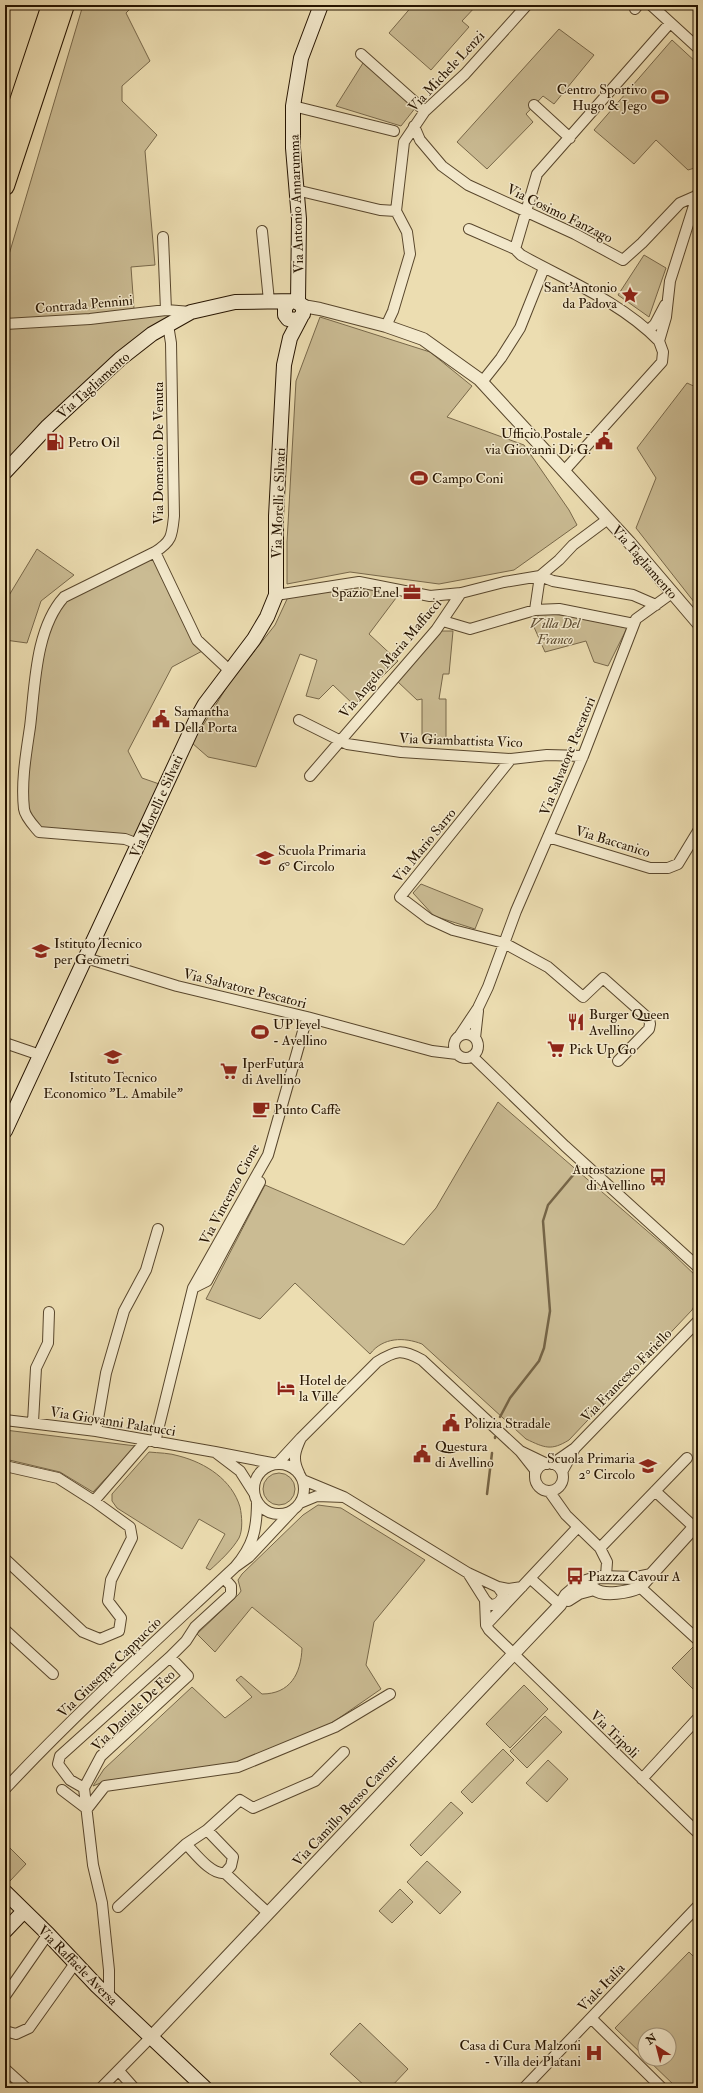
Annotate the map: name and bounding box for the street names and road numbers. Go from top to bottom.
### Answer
street label: Via Michele Lenzi [405,27,488,115]
street label: Via Antonio Annarumma [286,134,307,274]
street label: Via Cosimo Fanzago [504,180,616,247]
street label: Contrada Pennini [34,292,134,317]
street label: Via Tagliamento [54,348,133,422]
street label: Via Domenico De Venuta [150,381,167,524]
street label: Via Morelli e Silvati [268,447,289,559]
street label: Via Tagliamento [608,522,681,603]
street label: Via Angelo Maria Maffucci [335,595,445,721]
street label: Via Salvatore Pescatori [536,694,599,818]
street label: Via Giambattista Vico [399,730,523,751]
street label: Via Morelli e Silvati [126,752,187,860]
street label: Via Mario Sarro [389,805,460,886]
street label: Via Baccanico [573,822,653,861]
street label: Via Salvatore Pescatori [182,965,308,1012]
street label: Via Vincenzo Cione [196,1141,263,1248]
street label: Via Francesco Fariello [577,1325,675,1426]
street label: Via Giovanni Palatucci [49,1403,177,1440]
street label: Via Giuseppe Cappuccio [54,1613,166,1722]
street label: Via Daniele De Feo [88,1666,179,1755]
street label: Via Tripoli [586,1707,643,1763]
street label: Via Camillo Benso Cavour [289,1750,402,1870]
street label: Via Raffaele Aversa [34,1922,121,2009]
street label: Viale Italia [574,1960,629,2015]

